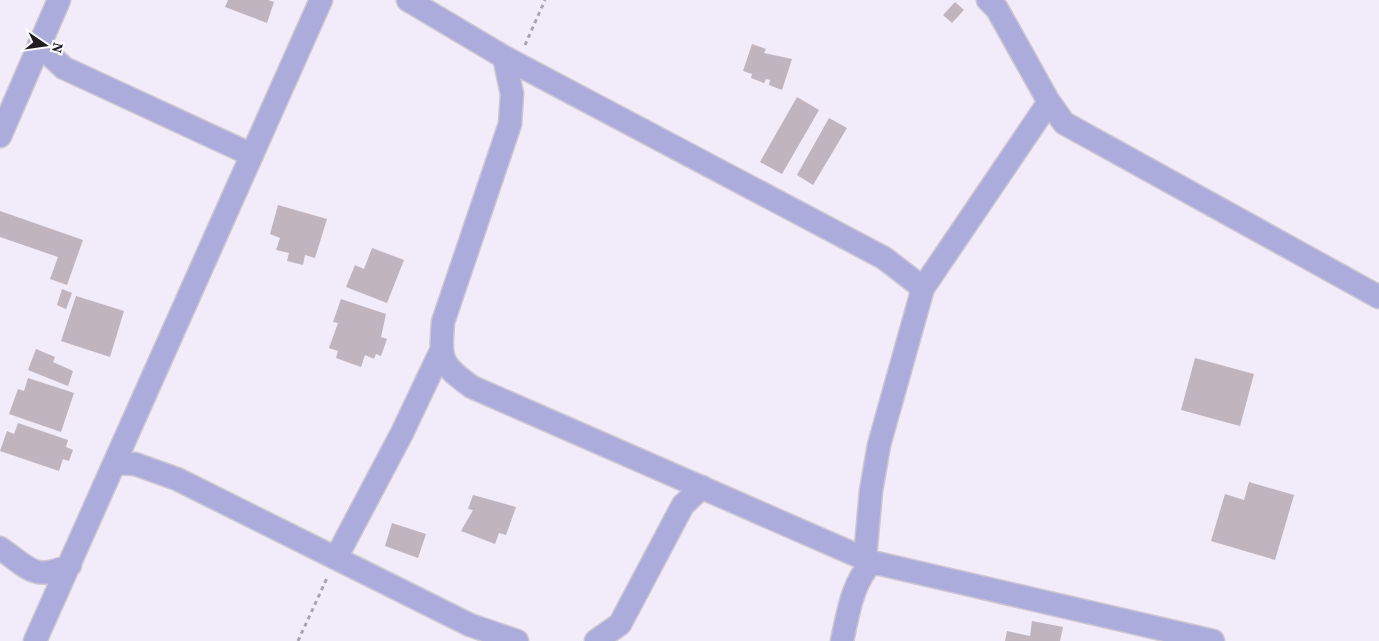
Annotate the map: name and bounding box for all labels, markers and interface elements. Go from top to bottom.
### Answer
north arrow [20,20,70,70]
text: N [47,41,69,55]

